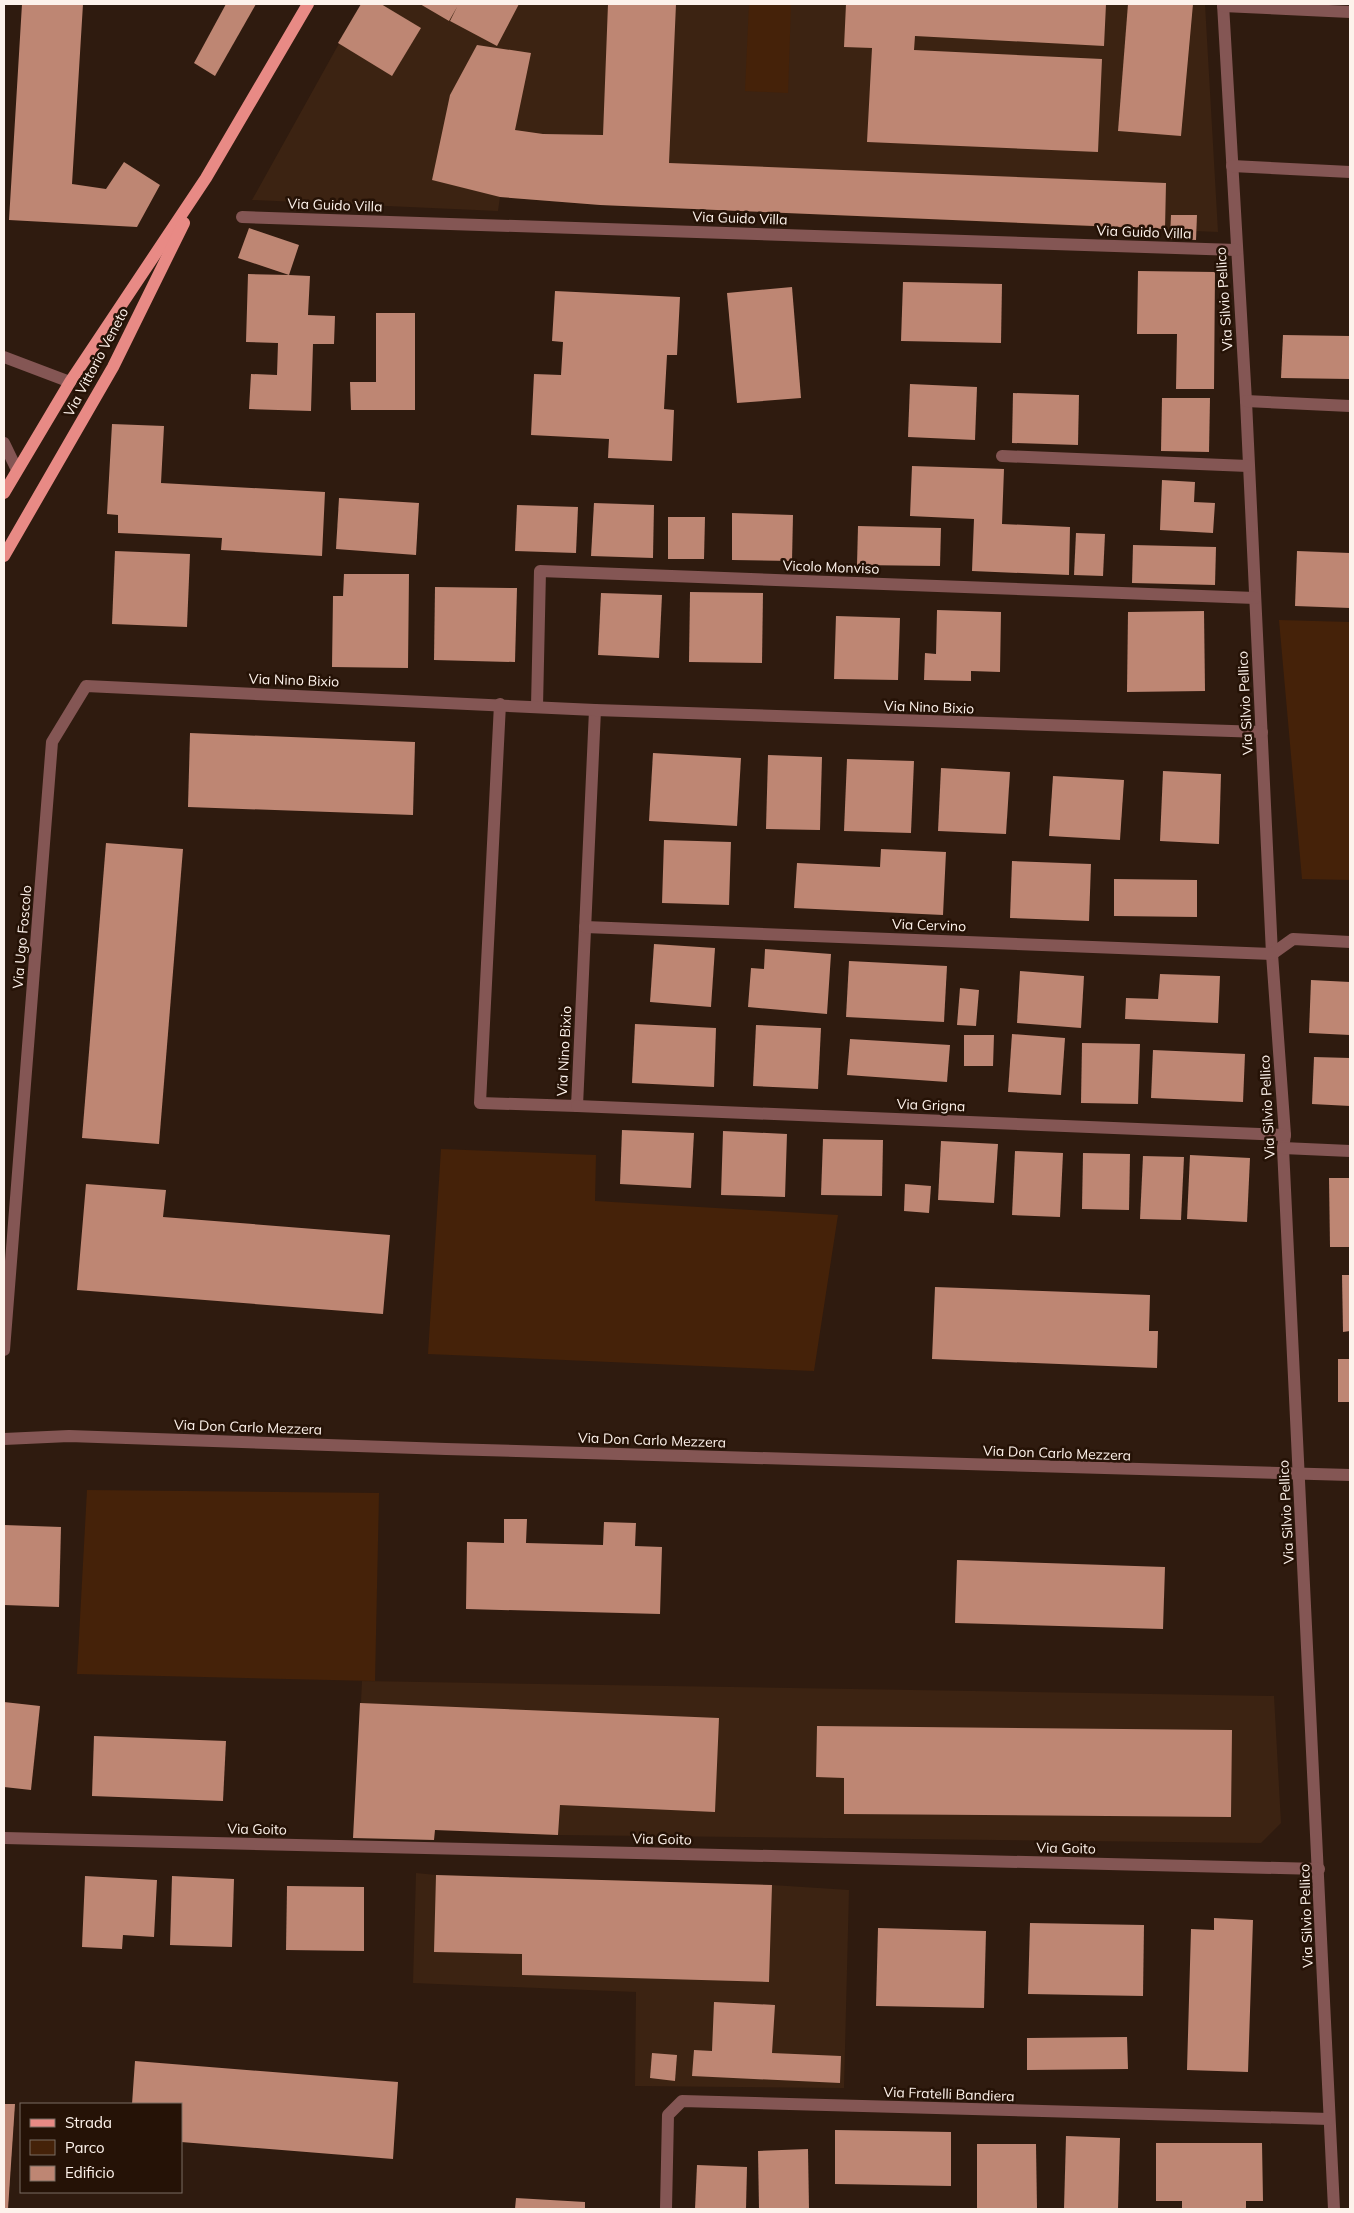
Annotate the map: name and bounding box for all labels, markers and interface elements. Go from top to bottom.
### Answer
street label: Via Guido Villa [287,194,383,216]
street label: Via Guido Villa [692,207,788,229]
street label: Via Guido Villa [1096,221,1192,243]
street label: Via Silvio Pellico [1211,246,1237,352]
street label: Via Vittorio Veneto [60,304,132,420]
street label: Vicolo Monviso [782,556,880,578]
street label: Via Silvio Pellico [1233,651,1257,755]
street label: Via Nino Bixio [248,669,340,691]
street label: Via Nino Bixio [883,696,975,718]
street label: Via Ugo Foscolo [8,884,36,990]
street label: Via Cervino [892,915,966,935]
street label: Via Nino Bixio [553,1005,575,1097]
street label: Via Silvio Pellico [1255,1055,1279,1159]
street label: Via Grigna [896,1095,966,1115]
street label: Via Don Carlo Mezzera [174,1415,322,1439]
street label: Via Don Carlo Mezzera [578,1428,726,1452]
street label: Via Don Carlo Mezzera [983,1441,1131,1465]
street label: Via Silvio Pellico [1274,1460,1298,1564]
street label: Via Goito [227,1819,287,1839]
street label: Via Goito [632,1829,692,1849]
street label: Via Goito [1036,1838,1096,1858]
street label: Via Silvio Pellico [1295,1864,1317,1968]
street label: Via Fratelli Bandiera [883,2083,1015,2105]
legend [20,2103,182,2193]
text: Strada [65,2113,112,2132]
text: Parco [65,2138,105,2157]
text: Edificio [65,2163,115,2182]

